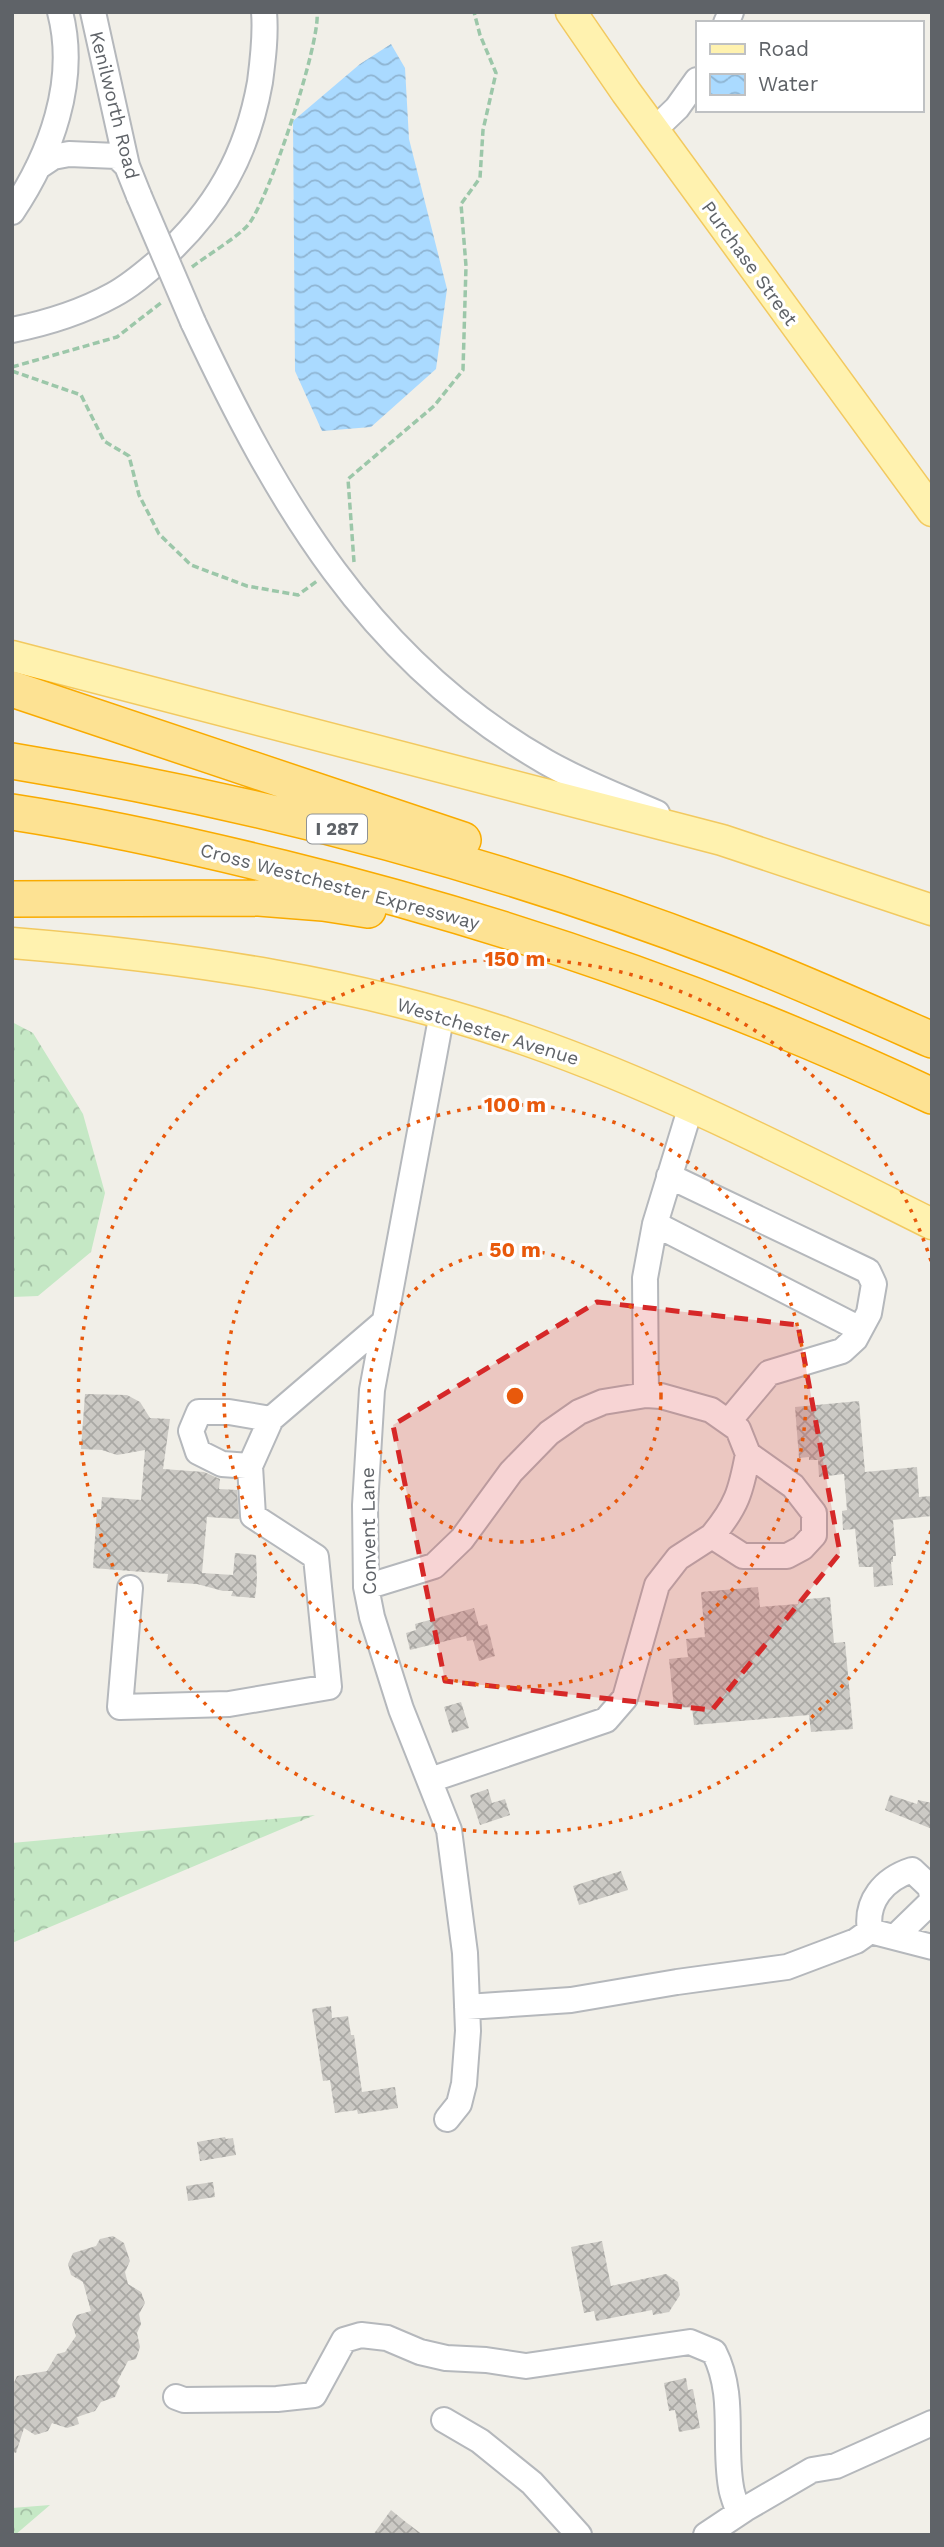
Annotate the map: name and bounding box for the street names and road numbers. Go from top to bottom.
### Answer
street label: Kenilworth Road [85,29,144,181]
street label: Purchase Street [697,196,803,330]
road number: I 287 [307,814,367,844]
street label: Cross Westchester Expressway [198,838,482,935]
street label: Westchester Avenue [394,993,582,1070]
street label: Convent Lane [356,1467,381,1595]

